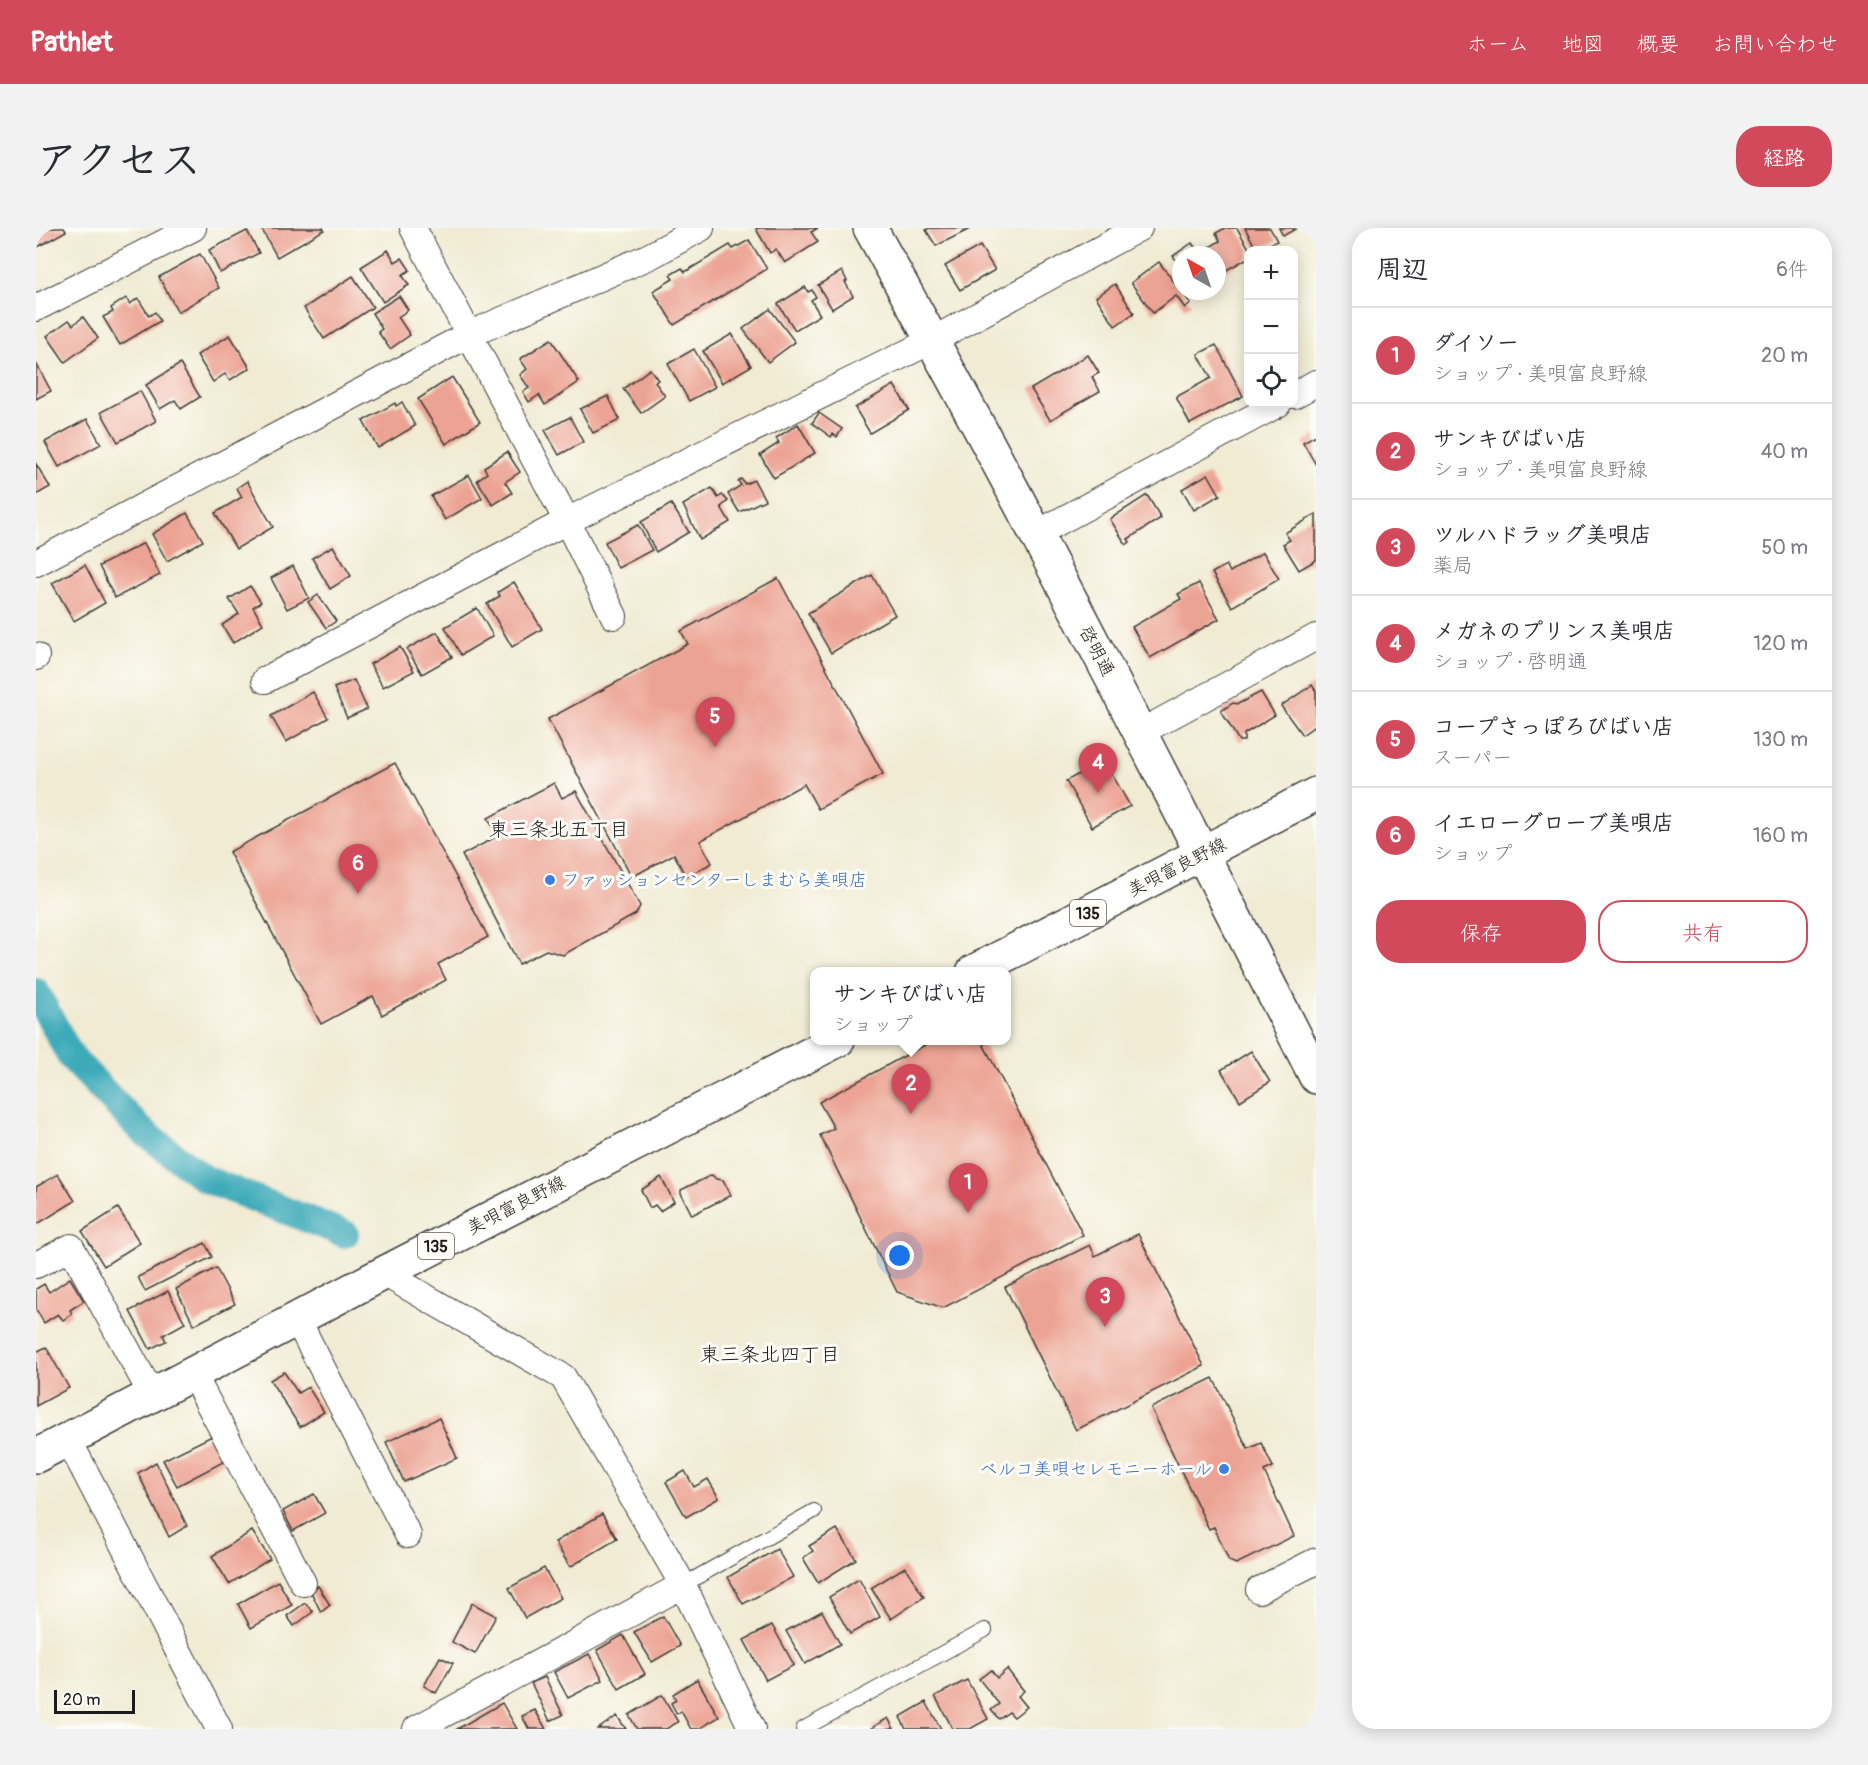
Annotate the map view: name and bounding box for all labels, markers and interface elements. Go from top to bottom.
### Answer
text: Pathlet [30,25,113,60]
text: ホーム [1467,31,1529,58]
text: 地図 [1562,31,1604,58]
text: 概要 [1637,31,1679,58]
text: お問い合わせ [1712,31,1838,58]
button: 経路 [1736,126,1832,187]
text: アクセス [36,135,201,187]
north arrow [1172,246,1226,300]
map controls [1244,246,1298,408]
button: + [1244,246,1298,300]
text: 周辺 [1376,254,1428,286]
text: 6件 [1776,257,1808,282]
button: − [1244,300,1298,354]
text: ダイソー [1433,329,1519,357]
text: 1 [1392,343,1399,368]
text: 20 m [1761,343,1808,368]
button: locate [1244,354,1298,408]
text: ショップ · 美唄富良野線 [1433,361,1647,386]
text: サンキびばい店 [1433,425,1587,453]
text: 2 [1390,439,1401,464]
text: 40 m [1761,439,1808,464]
text: ショップ · 美唄富良野線 [1433,457,1647,482]
text: ツルハドラッグ美唄店 [1433,521,1652,549]
text: 3 [1390,535,1401,560]
text: 50 m [1761,535,1808,560]
text: 薬局 [1433,553,1473,578]
text: メガネのプリンス美唄店 [1433,617,1675,645]
street label: 啓明通 [1074,622,1119,680]
text: 4 [1390,631,1401,656]
text: 120 m [1753,631,1808,656]
text: ショップ · 啓明通 [1433,649,1587,674]
pin: 5 [696,698,734,747]
text: コープさっぽろびばい店 [1433,713,1674,741]
text: 5 [1390,727,1401,752]
text: 130 m [1753,727,1808,752]
pin: 4 [1078,744,1118,793]
text: スーパー [1433,745,1512,770]
text: イエローグローブ美唄店 [1433,809,1674,837]
district label: 東三条北五丁目 [489,817,629,842]
text: 6 [1390,823,1401,848]
text: 160 m [1753,823,1808,848]
street label: 美唄富良野線 [1124,833,1231,902]
text: ショップ [1433,841,1512,866]
pin: 6 [338,844,378,894]
place label: ファッションセンターしまむら美唄店 [562,869,867,892]
marker: ファッションセンターしまむら美唄店 [543,873,557,887]
road number: 135 [1070,900,1106,926]
button: 保存 [1376,900,1586,963]
button: 共有 [1598,900,1808,963]
popup [810,967,1011,1045]
text: サンキびばい店 [833,980,988,1008]
text: ショップ [833,1012,913,1037]
pin: 2 [892,1064,930,1114]
pin: 1 [948,1164,988,1213]
street label: 美唄富良野線 [463,1171,570,1240]
road number: 135 [418,1233,454,1259]
your location [885,1241,914,1270]
pin: 3 [1086,1278,1124,1327]
district label: 東三条北四丁目 [700,1342,840,1367]
place label: ベルコ美唄セレモニーホール [979,1458,1212,1481]
marker: ベルコ美唄セレモニーホール [1217,1462,1231,1476]
scale bar [54,1687,135,1714]
text: 20 m [63,1690,101,1710]

